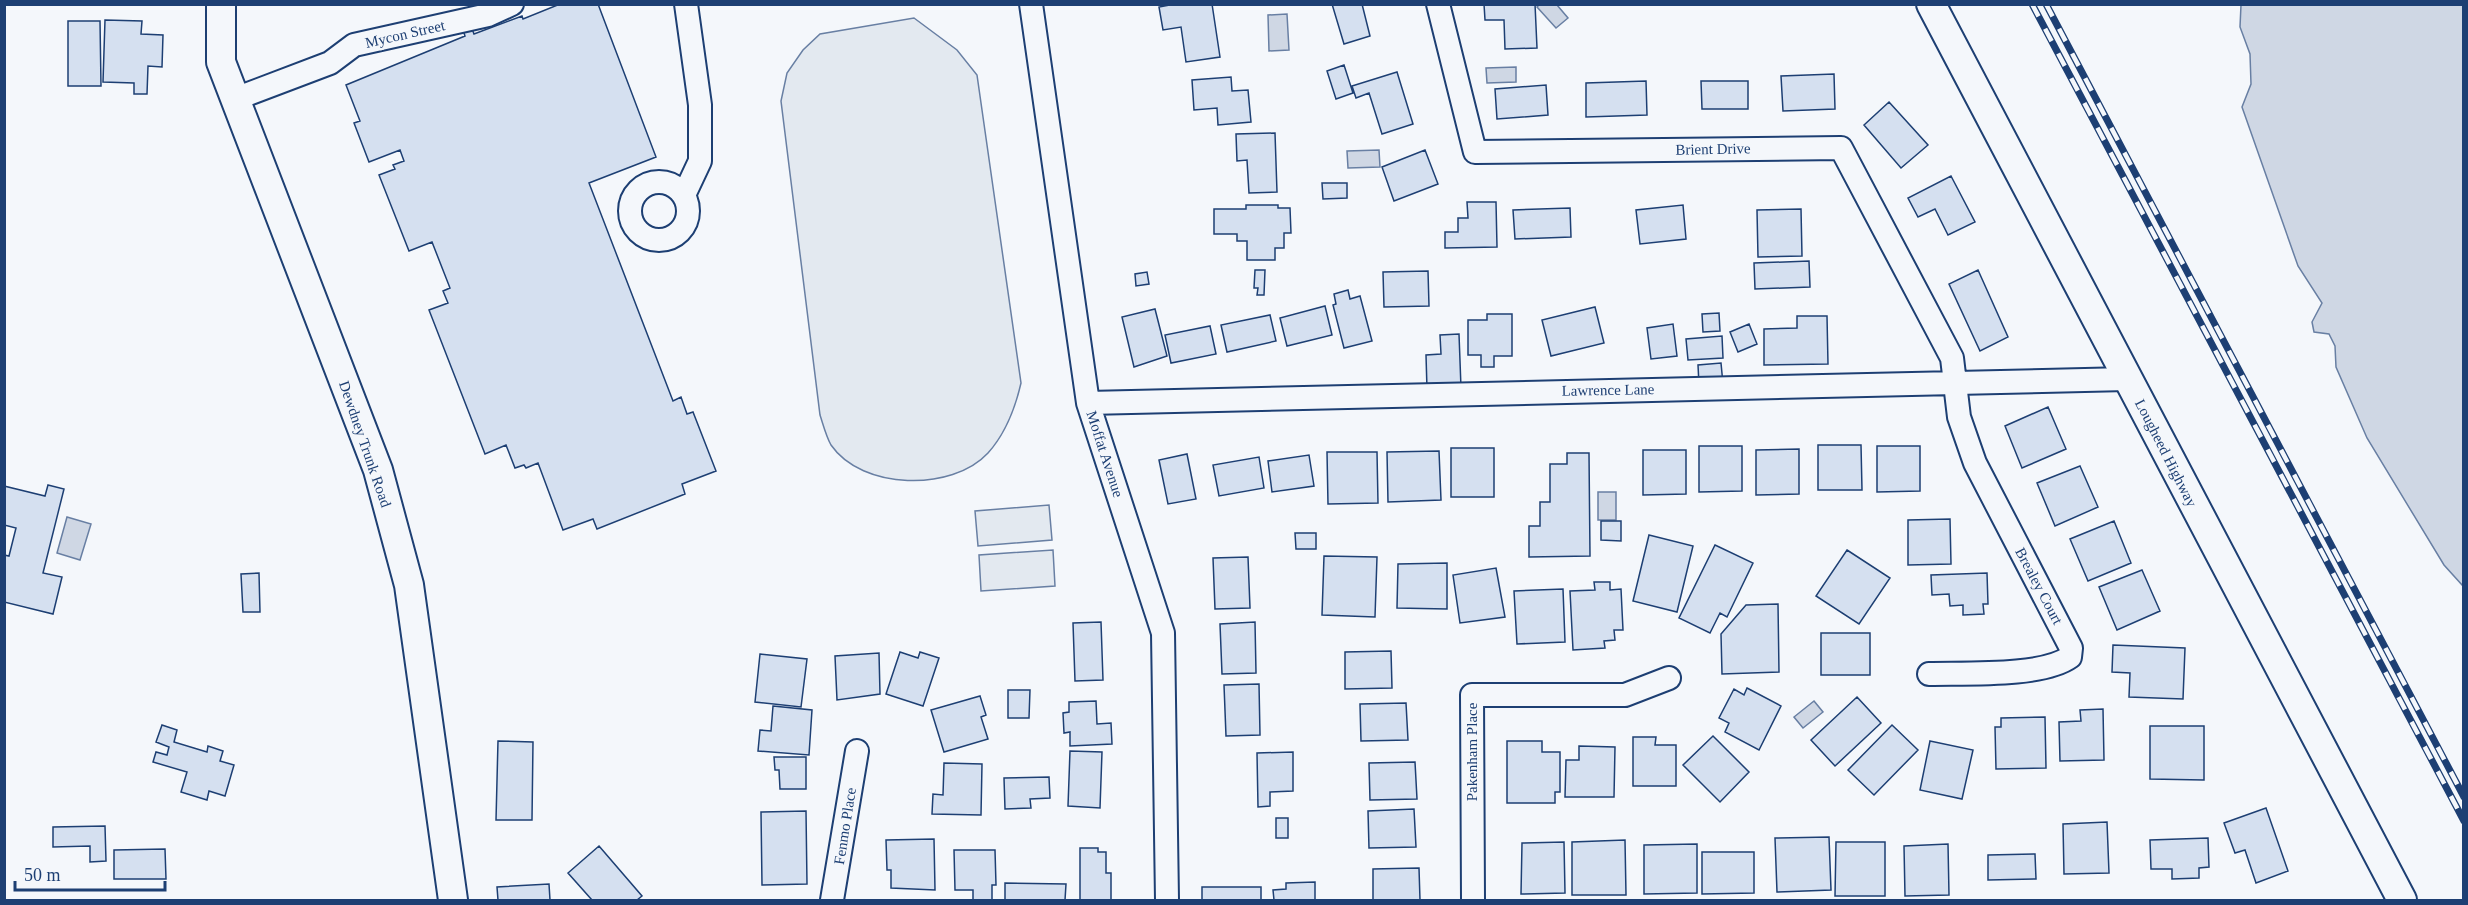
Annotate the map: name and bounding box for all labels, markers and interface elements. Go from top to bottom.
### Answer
street label: Mycon Street [364,17,447,51]
street label: Brient Drive [1675,140,1751,158]
street label: Dewdney Trunk Road [336,379,394,510]
street label: Lawrence Lane [1561,381,1655,399]
street label: Lougheed Highway [2132,396,2200,510]
street label: Moffat Avenue [1084,409,1127,500]
street label: Brealey Court [2012,545,2066,628]
street label: Pakenham Place [1464,702,1480,801]
street label: Fenmo Place [831,786,859,866]
scale bar [15,854,165,892]
text: 50 m [24,865,61,885]

